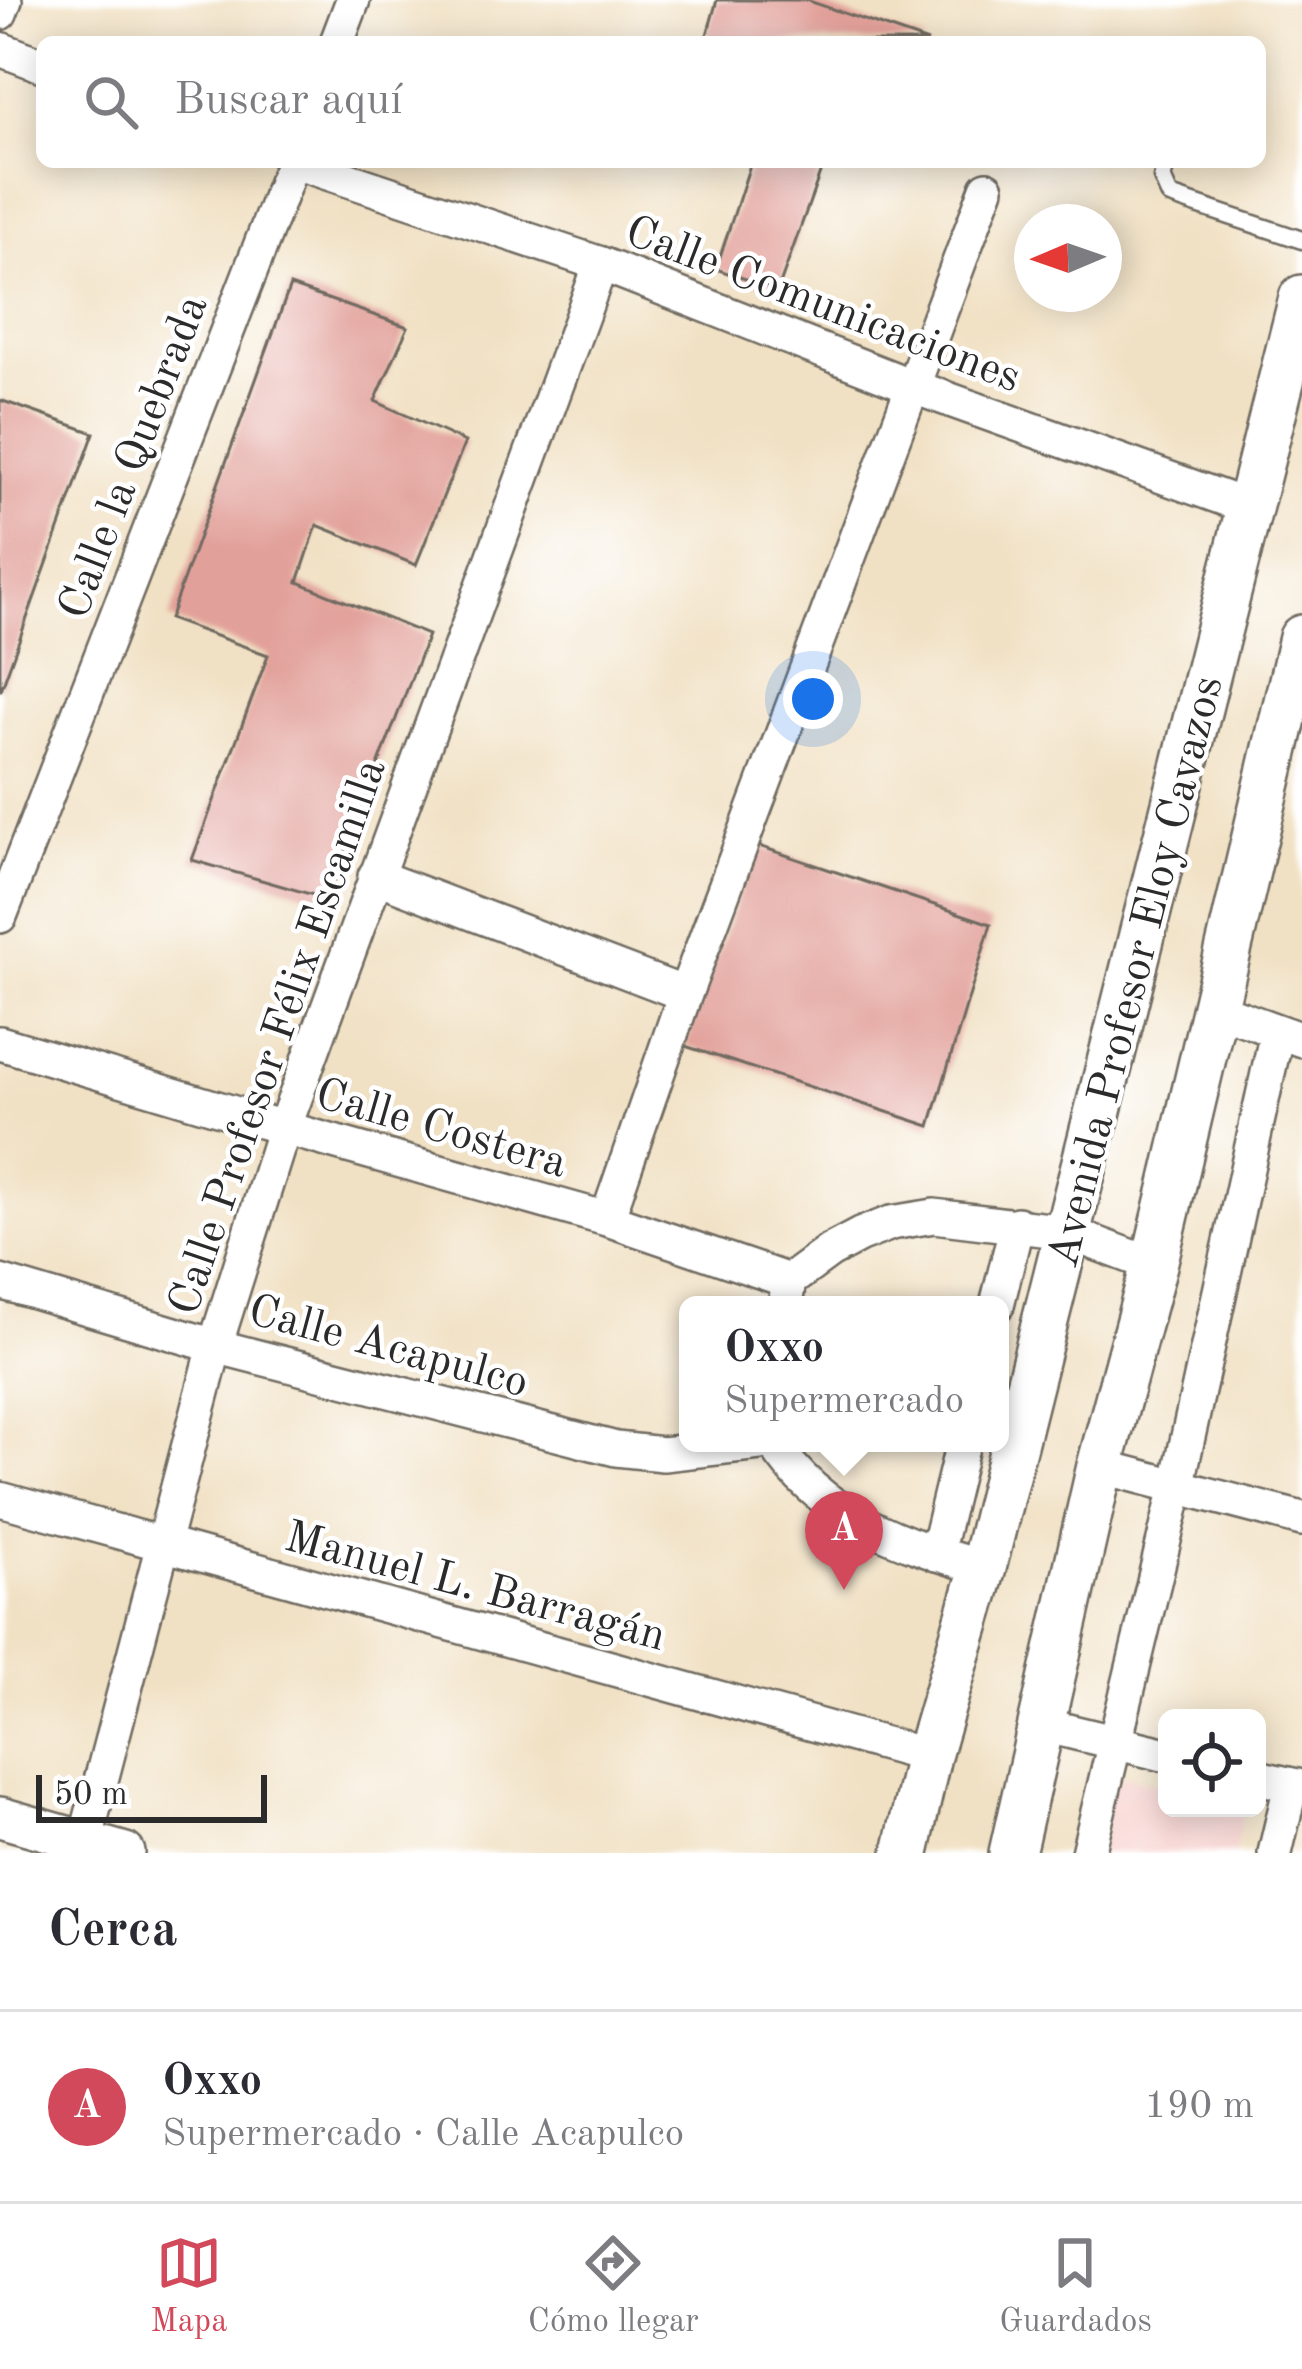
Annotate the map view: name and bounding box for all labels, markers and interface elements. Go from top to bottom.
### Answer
search box [36,36,1266,168]
icon: search [78,69,144,135]
text: Buscar aquí [174,79,403,124]
north arrow [1014,204,1122,312]
street label: Calle Comunicaciones [619,210,1026,402]
street label: Calle la Quebrada [53,290,218,626]
your location [783,669,843,729]
street label: Avenida Profesor Eloy Cavazos [1042,672,1233,1272]
street label: Calle Profesor Félix Escamilla [163,754,396,1321]
street label: Calle Costera [310,1073,572,1188]
street label: Calle Acapulco [243,1289,533,1407]
popup [679,1296,1009,1452]
text: Oxxo [724,1327,824,1372]
text: Supermercado [724,1382,964,1421]
pin: A [805,1491,883,1590]
street label: Manuel L. Barragán [280,1516,670,1661]
map controls [1158,1709,1266,1817]
button: locate [1158,1709,1266,1817]
scale bar [36,1769,267,1822]
text: 50 m [54,1779,128,1812]
text: Cerca [48,1906,178,1957]
text: Oxxo [162,2060,262,2105]
text: A [72,2087,102,2126]
text: 190 m [1144,2087,1254,2126]
text: Supermercado · Calle Acapulco [162,2115,684,2154]
tab: Mapa [150,2230,228,2343]
tab: Cómo llegar [528,2230,699,2343]
tab: Guardados [999,2230,1152,2343]

